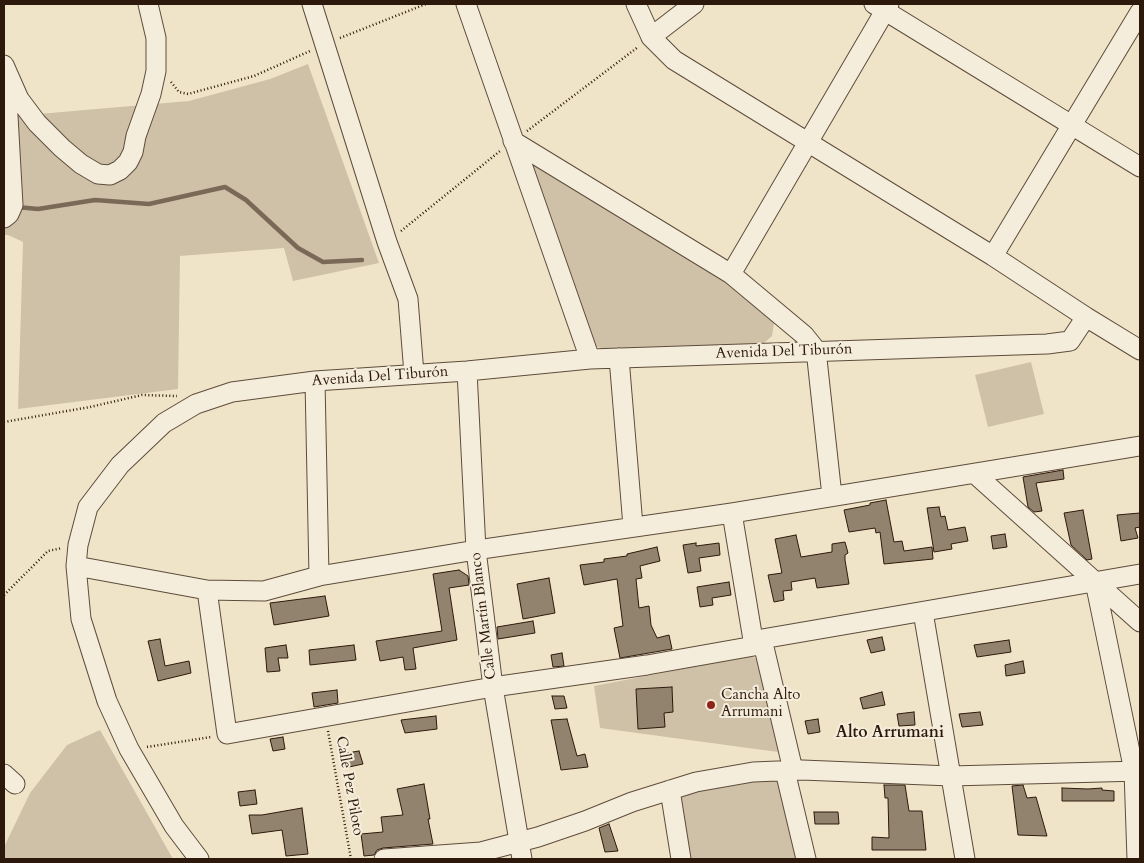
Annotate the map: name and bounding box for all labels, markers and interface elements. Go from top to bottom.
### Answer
street label: Avenida Del Tiburón [715,341,853,363]
street label: Avenida Del Tiburón [311,363,449,391]
street label: Calle Martín Blanco [467,551,501,681]
place label: Cancha Alto Arrumani [721,687,800,722]
marker: Cancha Alto Arrumani [705,699,717,711]
district label: Alto Arrumani [836,723,944,743]
street label: Calle Pez Piloto [331,735,367,837]

